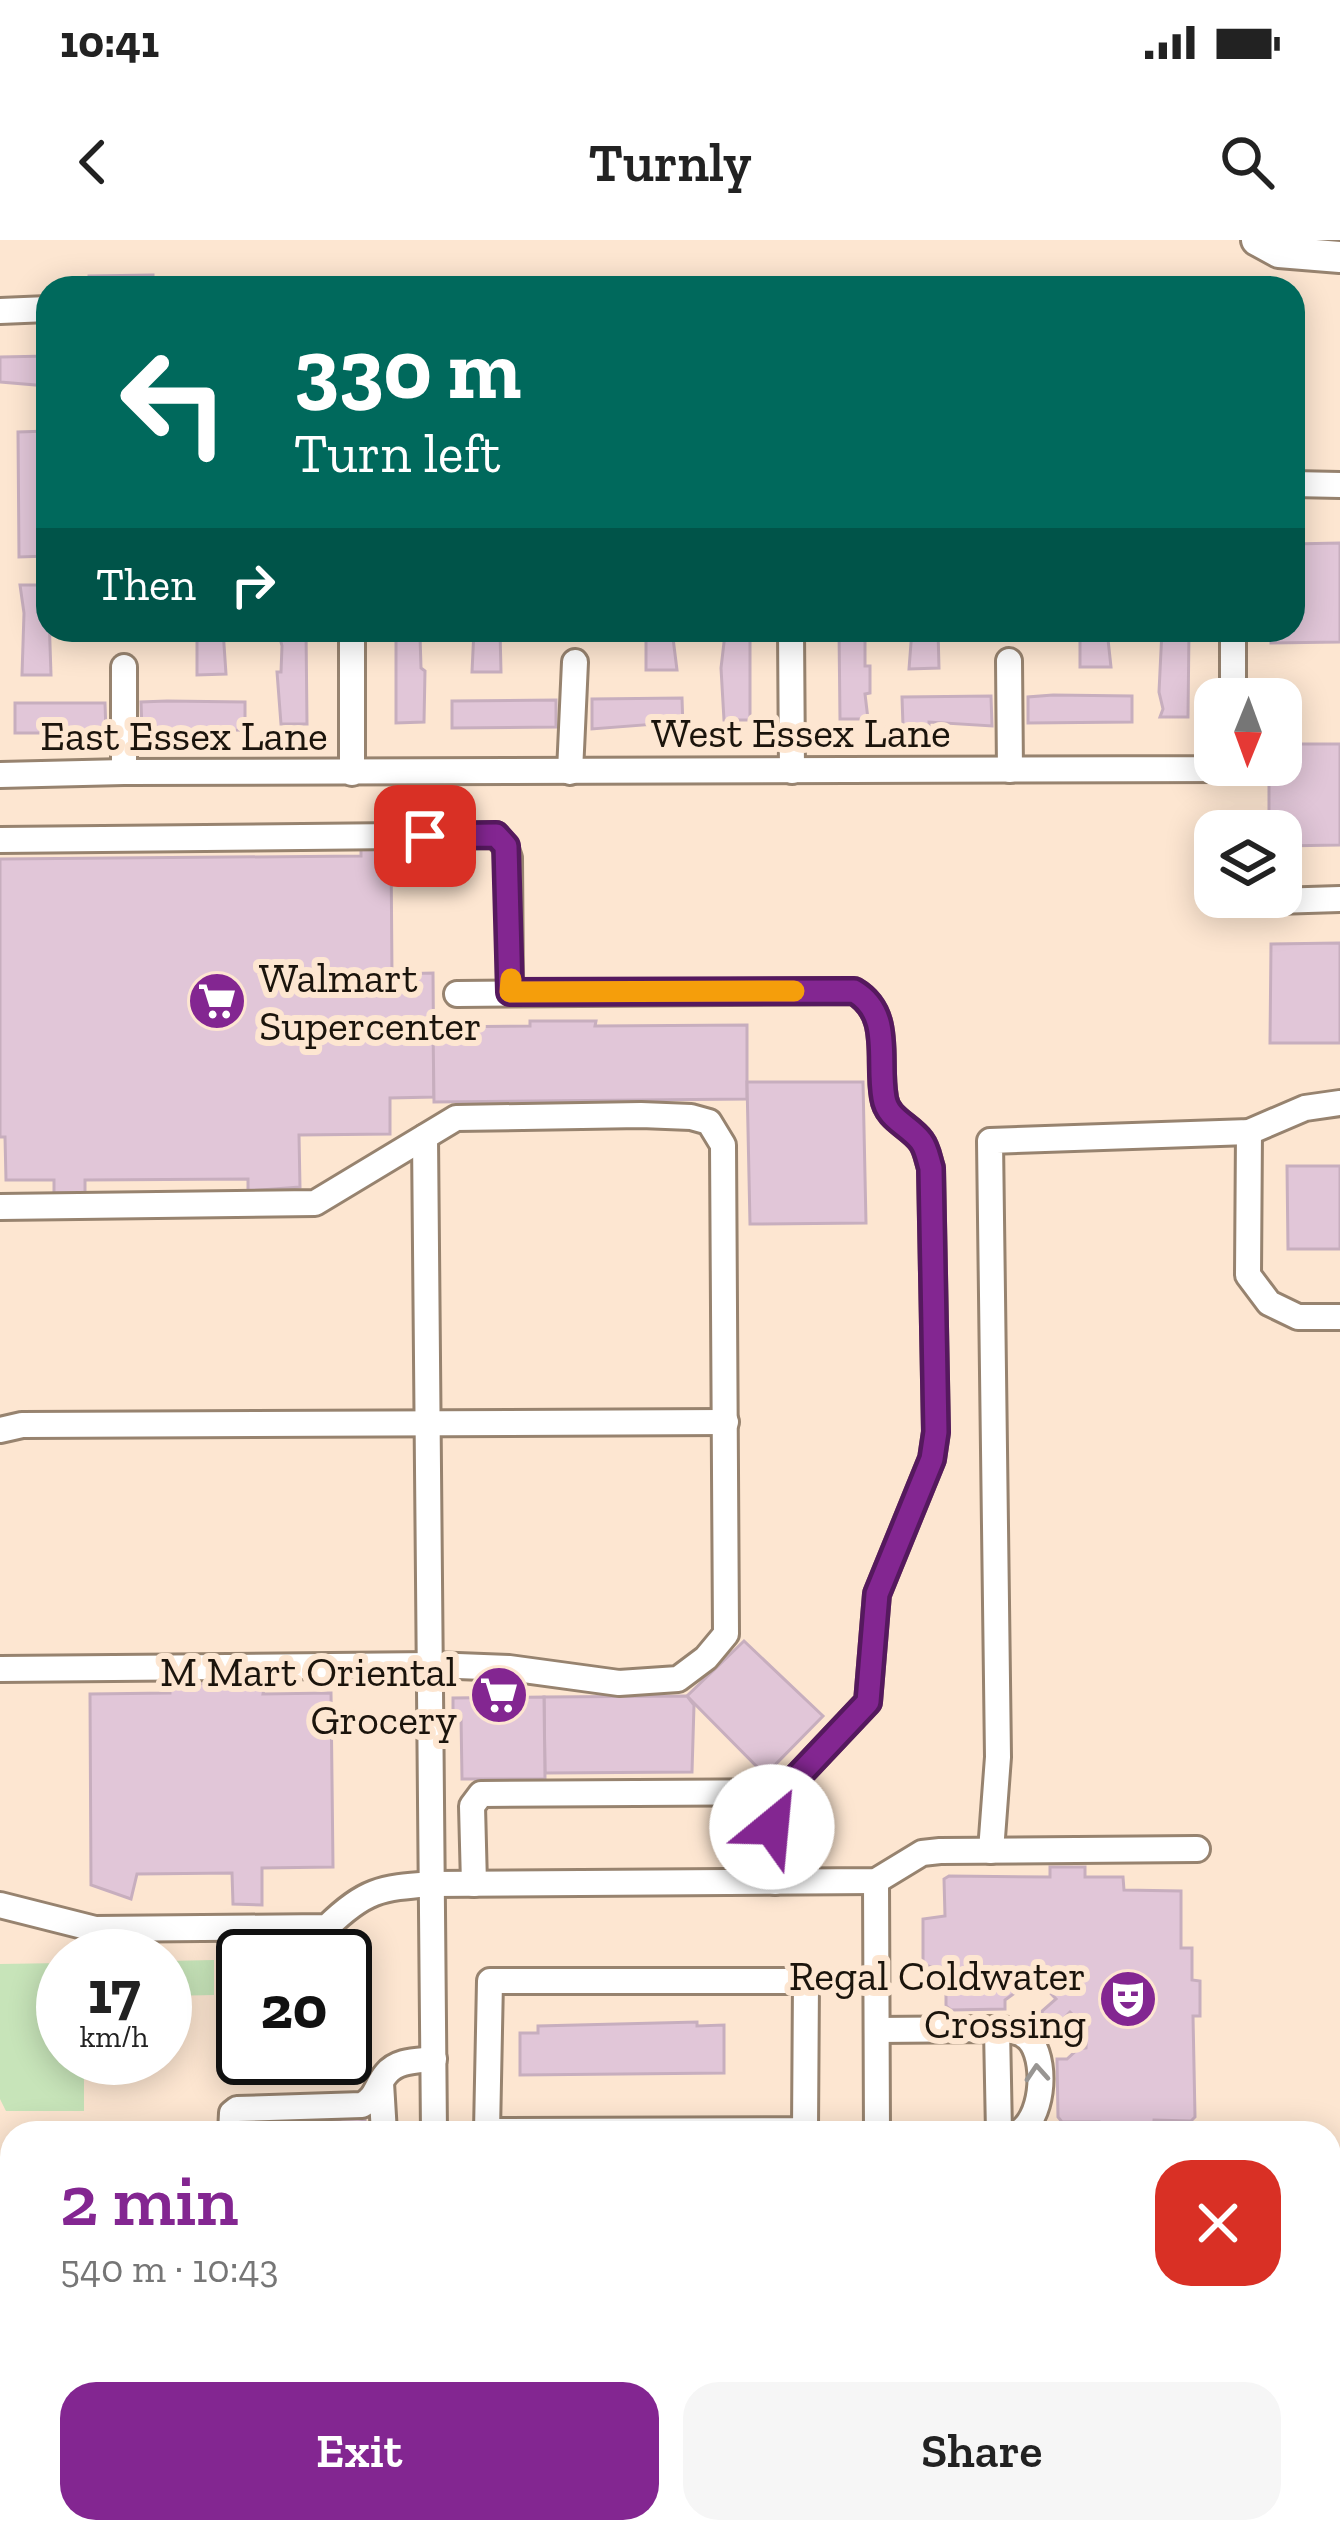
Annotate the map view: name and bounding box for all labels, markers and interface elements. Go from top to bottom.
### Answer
text: 10:41 [60,15,159,69]
icon: back [60,129,126,195]
icon: search [1214,129,1280,195]
text: Turnly [588,130,752,195]
text: 330 m [294,319,521,420]
icon: left [96,324,252,480]
text: Turn left [294,421,501,486]
icon: right [220,552,286,618]
text: Then [96,558,196,612]
north arrow [1194,678,1302,786]
map controls [1194,678,1302,918]
street label: West Essex Lane [651,707,951,758]
street label: East Essex Lane [40,710,328,761]
pin [374,785,476,887]
icon: arrive [392,803,458,869]
button: layers [1194,810,1302,918]
place label: Walmart Supercenter [259,952,482,1051]
supermarket icon: Walmart Supercenter [186,970,248,1032]
place label: M Mart Oriental Grocery [160,1646,458,1745]
supermarket icon: M Mart Oriental Grocery [468,1664,530,1726]
position arrow [709,1764,835,1890]
speed limit sign: 20 [216,1929,372,2085]
place label: Regal Coldwater Crossing [789,1950,1086,2049]
text: 17 [88,1956,140,2028]
theatre icon: Regal Coldwater Crossing [1097,1968,1159,2030]
text: km/h [80,2019,148,2055]
one-way arrow [1025,2063,1051,2082]
text: 2 min [60,2157,239,2243]
button: close [1155,2160,1281,2286]
text: 540 m · 10:43 [60,2245,279,2292]
button: Exit [60,2382,659,2520]
button: Share [683,2382,1281,2520]

